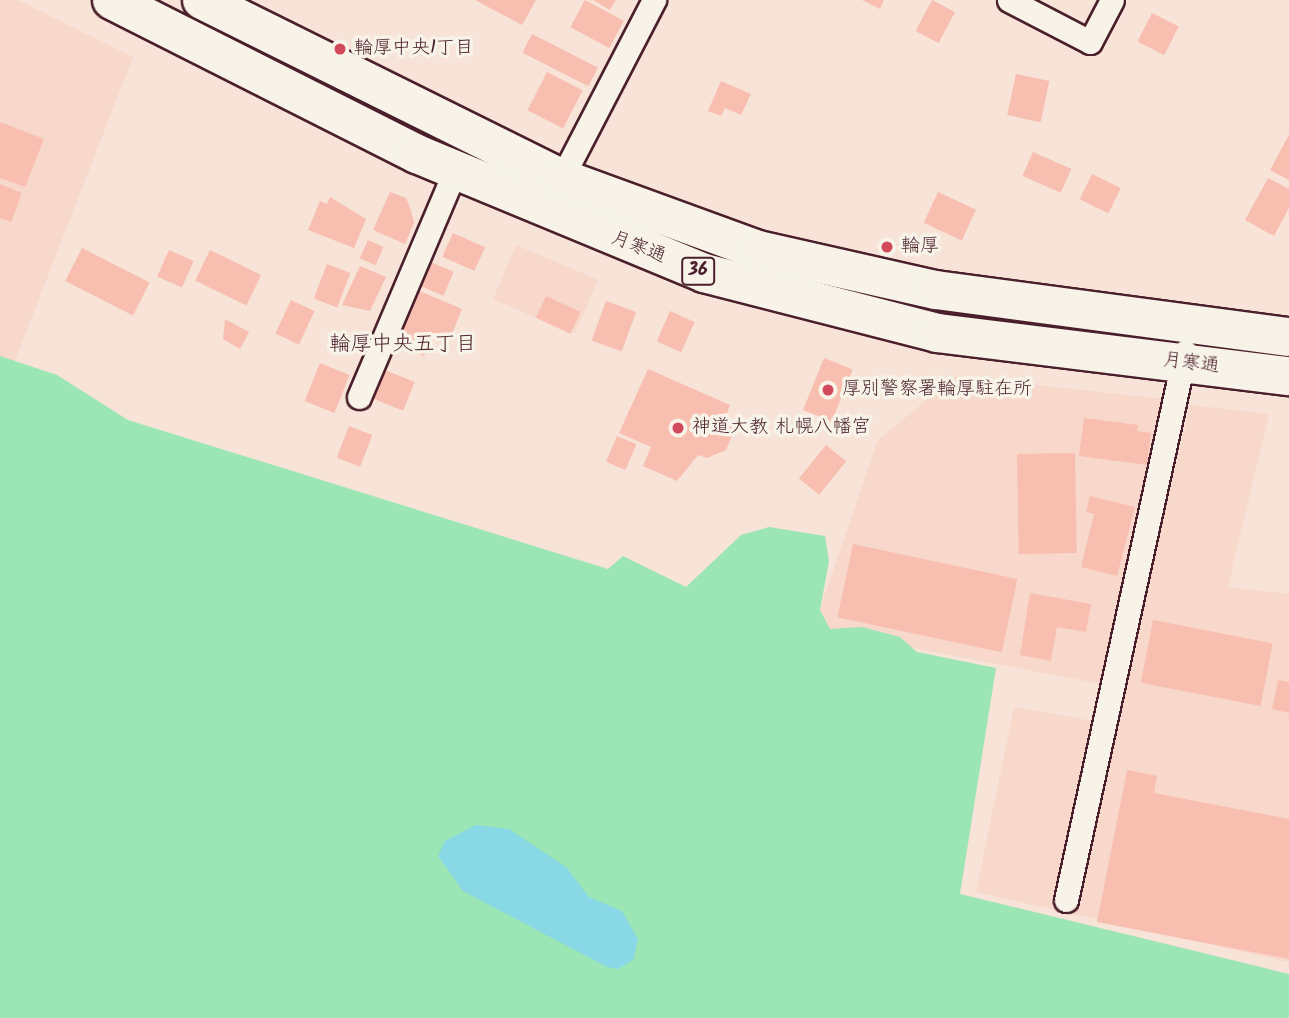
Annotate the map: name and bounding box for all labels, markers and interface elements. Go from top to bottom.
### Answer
place label: 輪厚中央1丁目 [354,38,474,60]
marker: 輪厚中央1丁目 [332,41,348,57]
street label: 月寒通 [607,227,669,269]
place label: 輪厚 [901,236,939,258]
marker: 輪厚 [879,239,895,255]
road number: 36 [680,256,716,286]
district label: 輪厚中央五丁目 [330,332,476,358]
street label: 月寒通 [1161,349,1221,379]
place label: 厚別警察署輪厚駐在所 [842,379,1032,401]
marker: 厚別警察署輪厚駐在所 [820,382,836,398]
place label: 神道大教 札幌八幡宮 [692,417,871,439]
marker: 神道大教 札幌八幡宮 [670,420,686,436]

